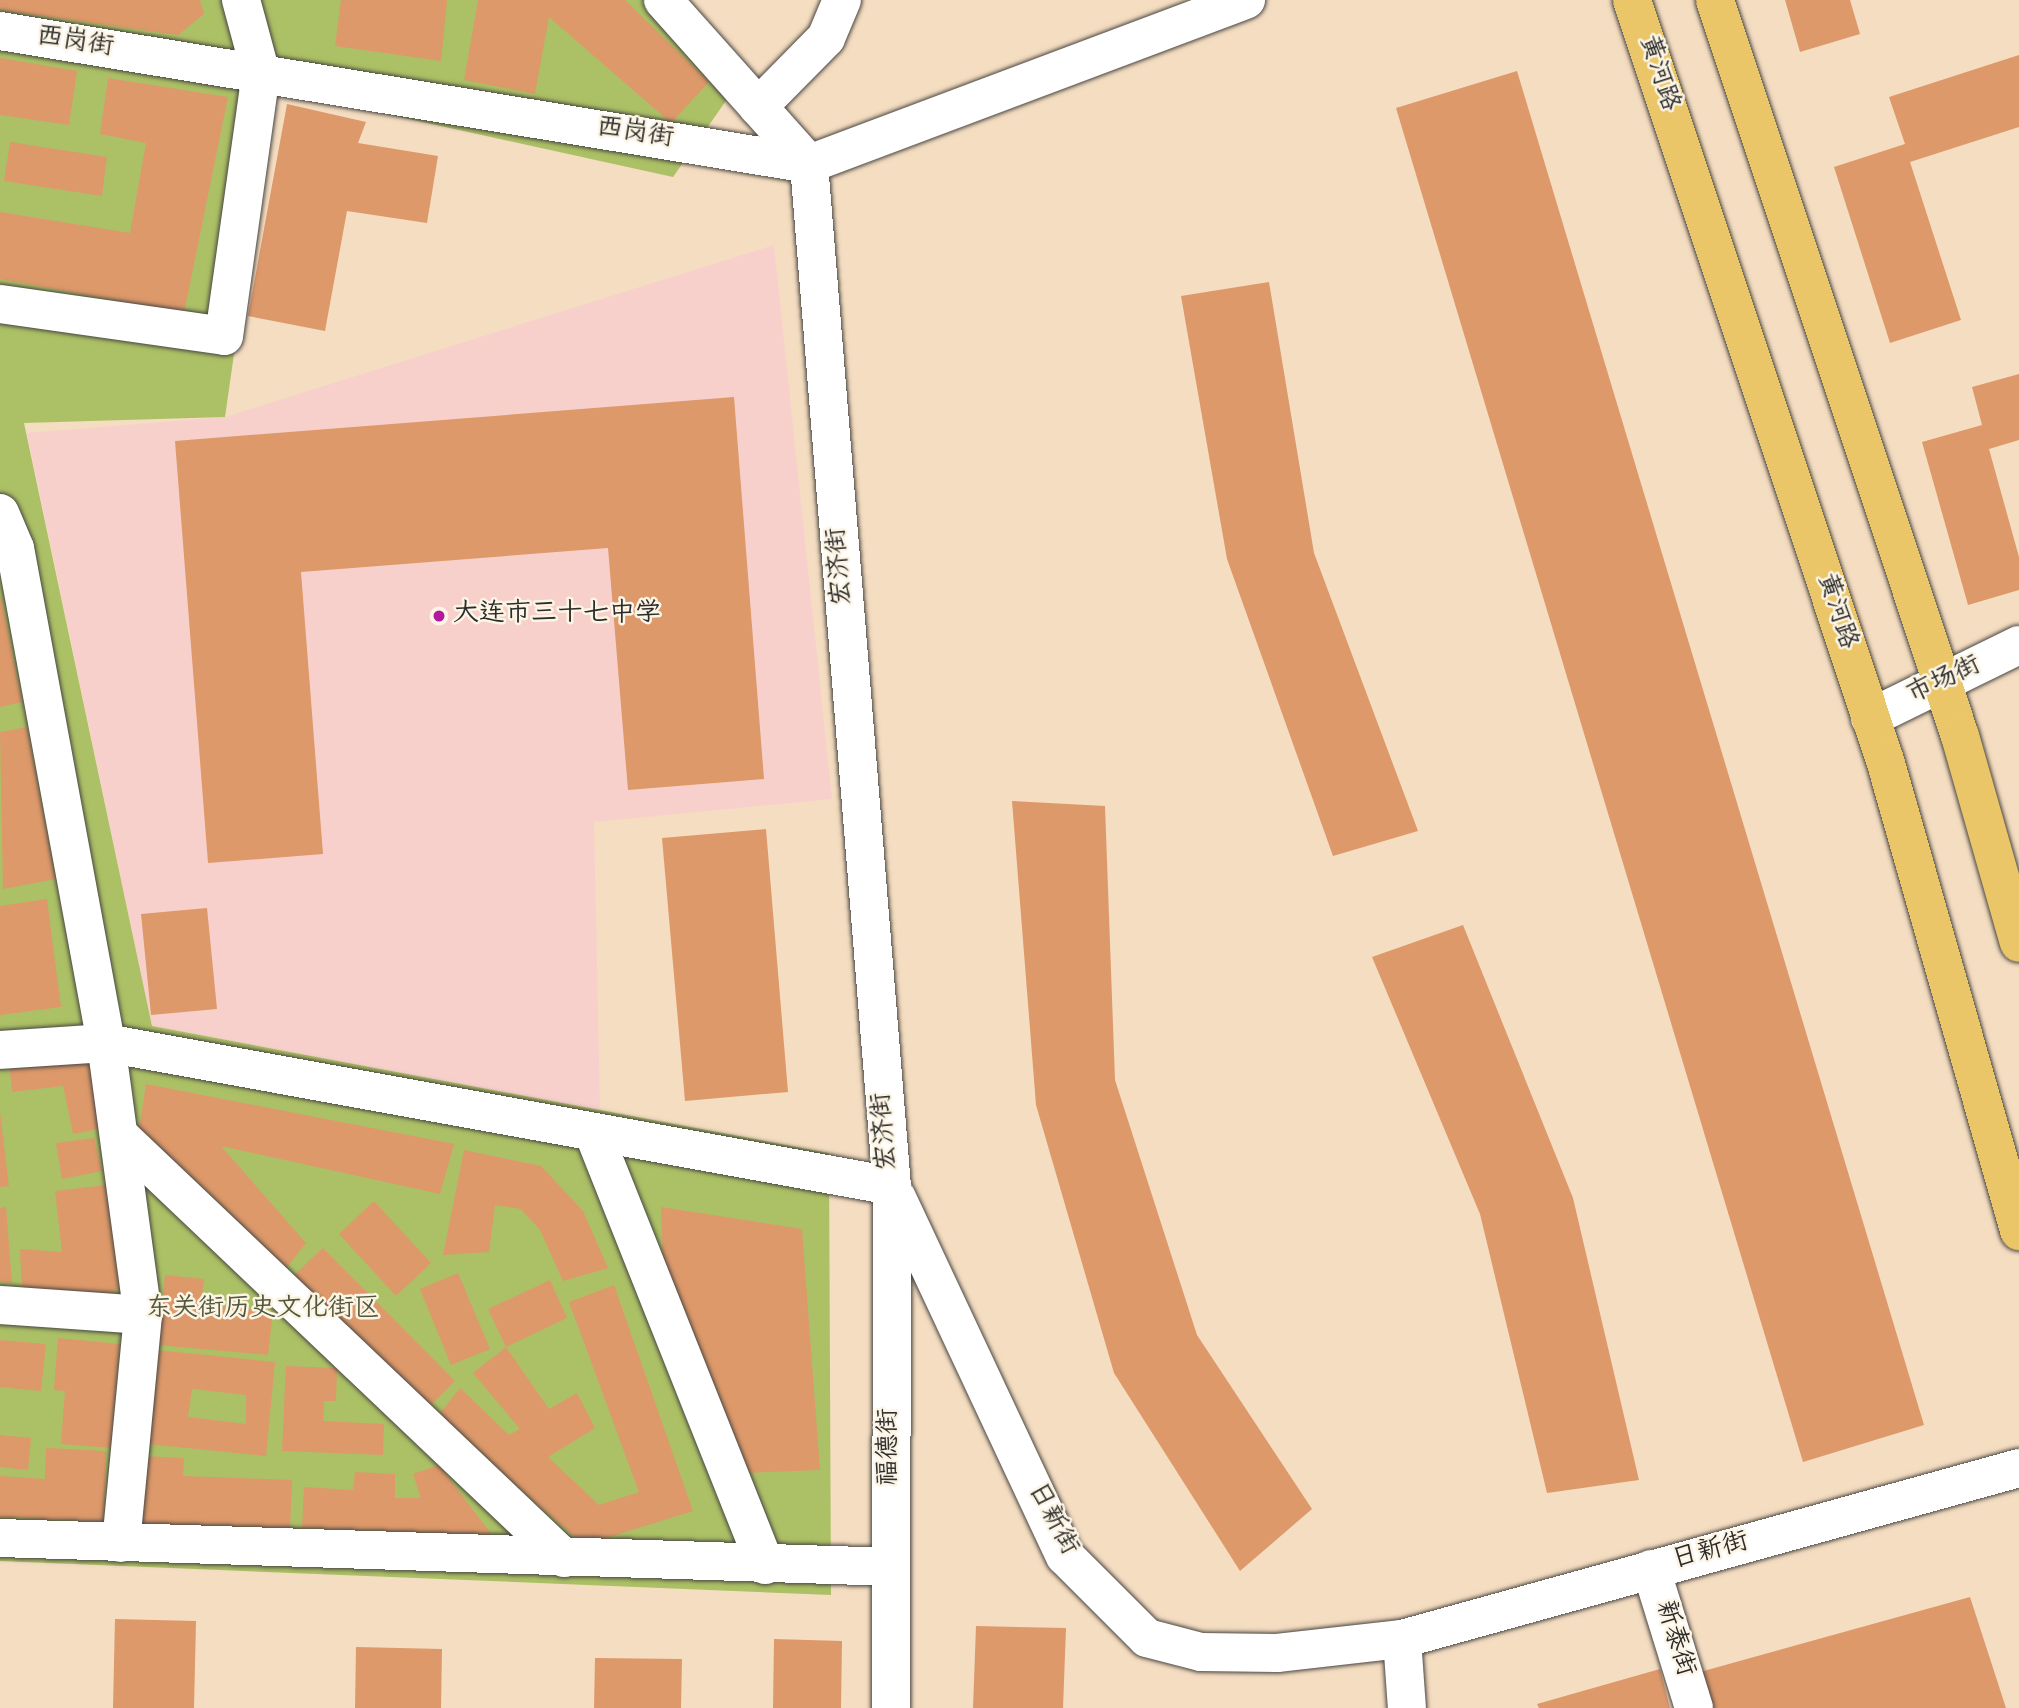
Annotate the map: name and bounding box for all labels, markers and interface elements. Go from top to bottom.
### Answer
street label: 西岗街 [34,22,116,66]
street label: 黄河路 [1630,32,1684,116]
street label: 西岗街 [594,113,676,157]
street label: 宏济街 [823,526,861,606]
street label: 黄河路 [1808,570,1862,654]
place label: 大连市三十七中学 [453,600,661,632]
marker: 大连市三十七中学 [431,608,447,624]
street label: 市场街 [1903,651,1987,713]
street label: 宏济街 [868,1091,906,1171]
park label: 东关街历史文化街区 [146,1295,380,1327]
street label: 福德街 [875,1408,907,1486]
street label: 日新街 [1019,1478,1083,1562]
street label: 日新街 [1669,1528,1753,1578]
street label: 新泰街 [1647,1597,1699,1681]

